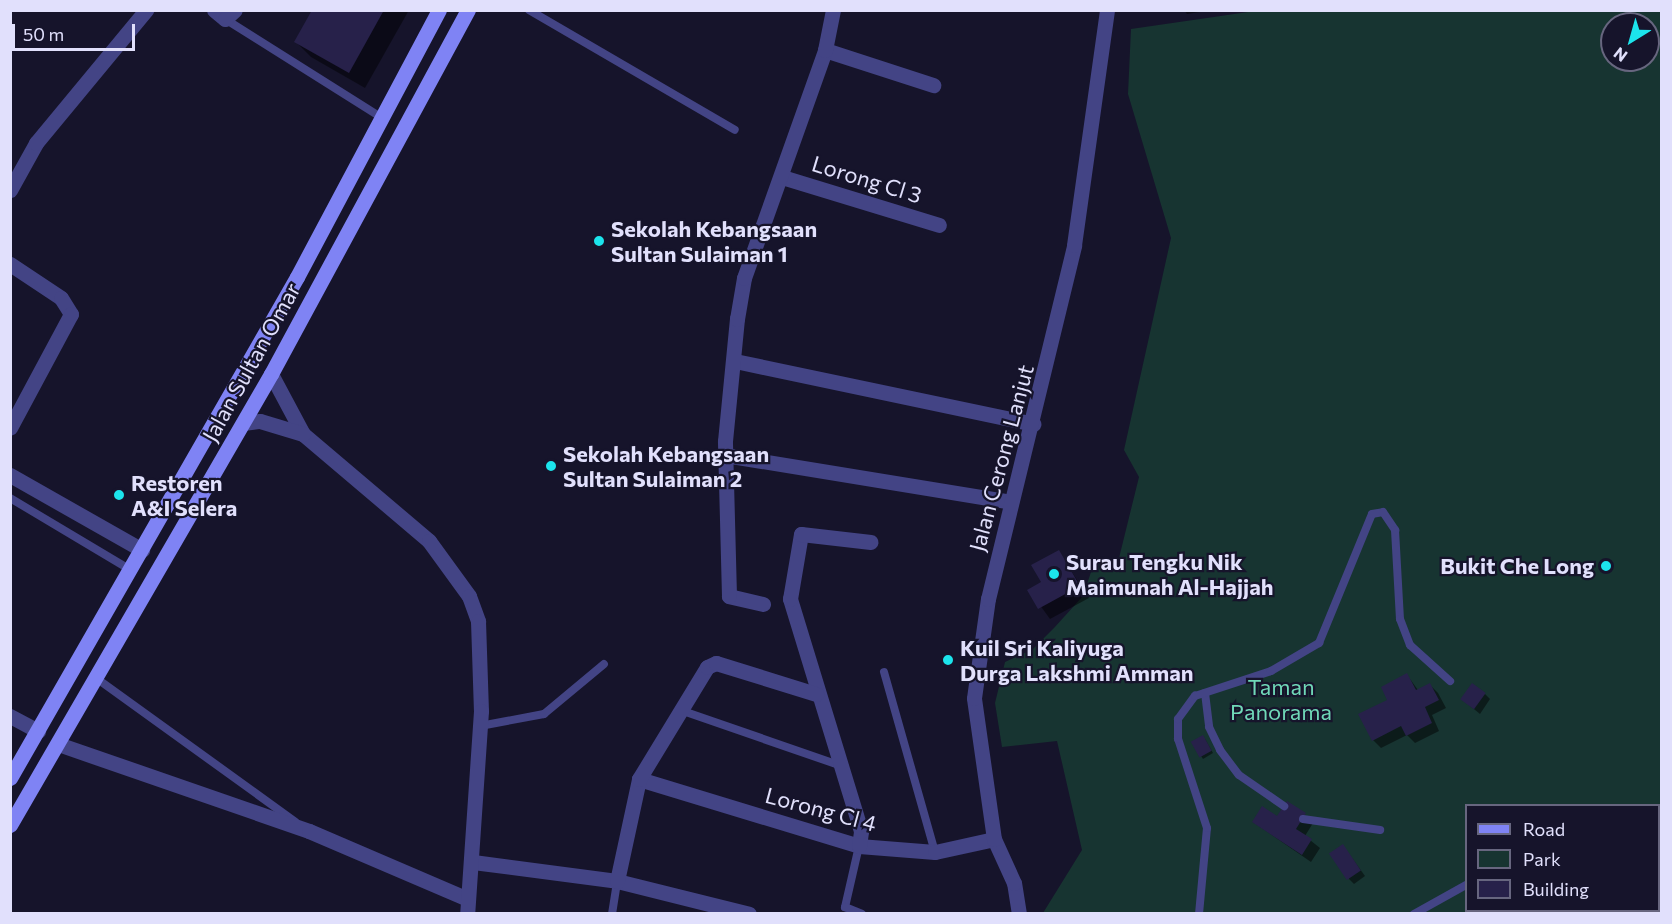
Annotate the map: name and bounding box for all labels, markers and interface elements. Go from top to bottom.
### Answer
scale bar [15,12,138,50]
north arrow [1600,12,1660,72]
text: 50 m [23,23,64,45]
text: N [1610,44,1631,66]
street label: Lorong Cl 3 [809,150,925,208]
place label: Sekolah Kebangsaan Sultan Sulaiman 1 [611,215,817,266]
marker: Sekolah Kebangsaan Sultan Sulaiman 1 [592,234,606,248]
street label: Jalan Sultan Omar [196,278,306,446]
street label: Jalan Cerong Lanjut [963,362,1039,554]
place label: Sekolah Kebangsaan Sultan Sulaiman 2 [563,440,769,492]
marker: Sekolah Kebangsaan Sultan Sulaiman 2 [544,459,558,473]
place label: Restoren A&I Selera [131,469,237,520]
marker: Restoren A&I Selera [112,488,126,502]
place label: Surau Tengku Nik Maimunah Al-Hajjah [1066,548,1273,600]
place label: Bukit Che Long [1440,553,1594,579]
marker: Bukit Che Long [1599,559,1613,573]
marker: Surau Tengku Nik Maimunah Al-Hajjah [1047,567,1061,581]
place label: Kuil Sri Kaliyuga Durga Lakshmi Amman [960,634,1194,686]
marker: Kuil Sri Kaliyuga Durga Lakshmi Amman [941,653,955,667]
park label: Taman Panorama [1230,673,1332,724]
street label: Lorong Cl 4 [762,781,880,837]
legend [1465,804,1660,912]
text: Road [1523,818,1565,840]
text: Park [1523,848,1561,870]
text: Building [1523,878,1589,900]

